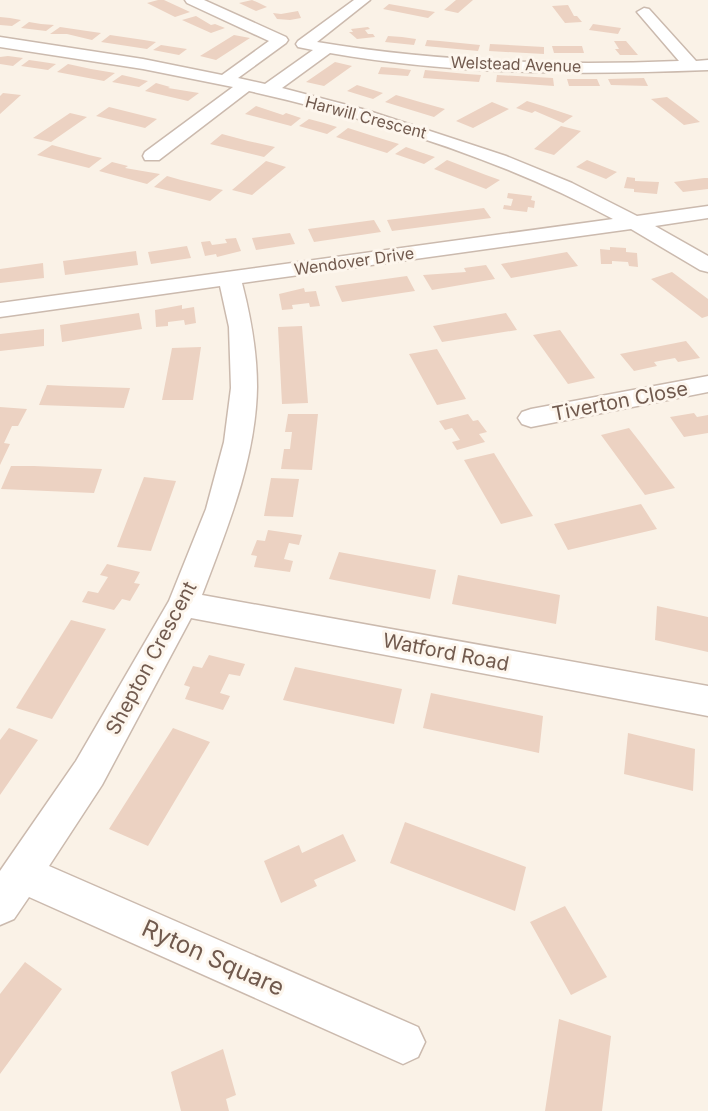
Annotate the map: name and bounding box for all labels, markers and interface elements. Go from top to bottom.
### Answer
street label: Welstead Avenue [450,52,582,76]
street label: Harwill Crescent [303,91,429,143]
street label: Wendover Drive [293,243,415,279]
street label: Tiverton Close [550,376,690,426]
street label: Shepton Crescent [101,577,202,739]
street label: Watford Road [381,628,511,676]
street label: Ryton Square [138,913,289,1002]

